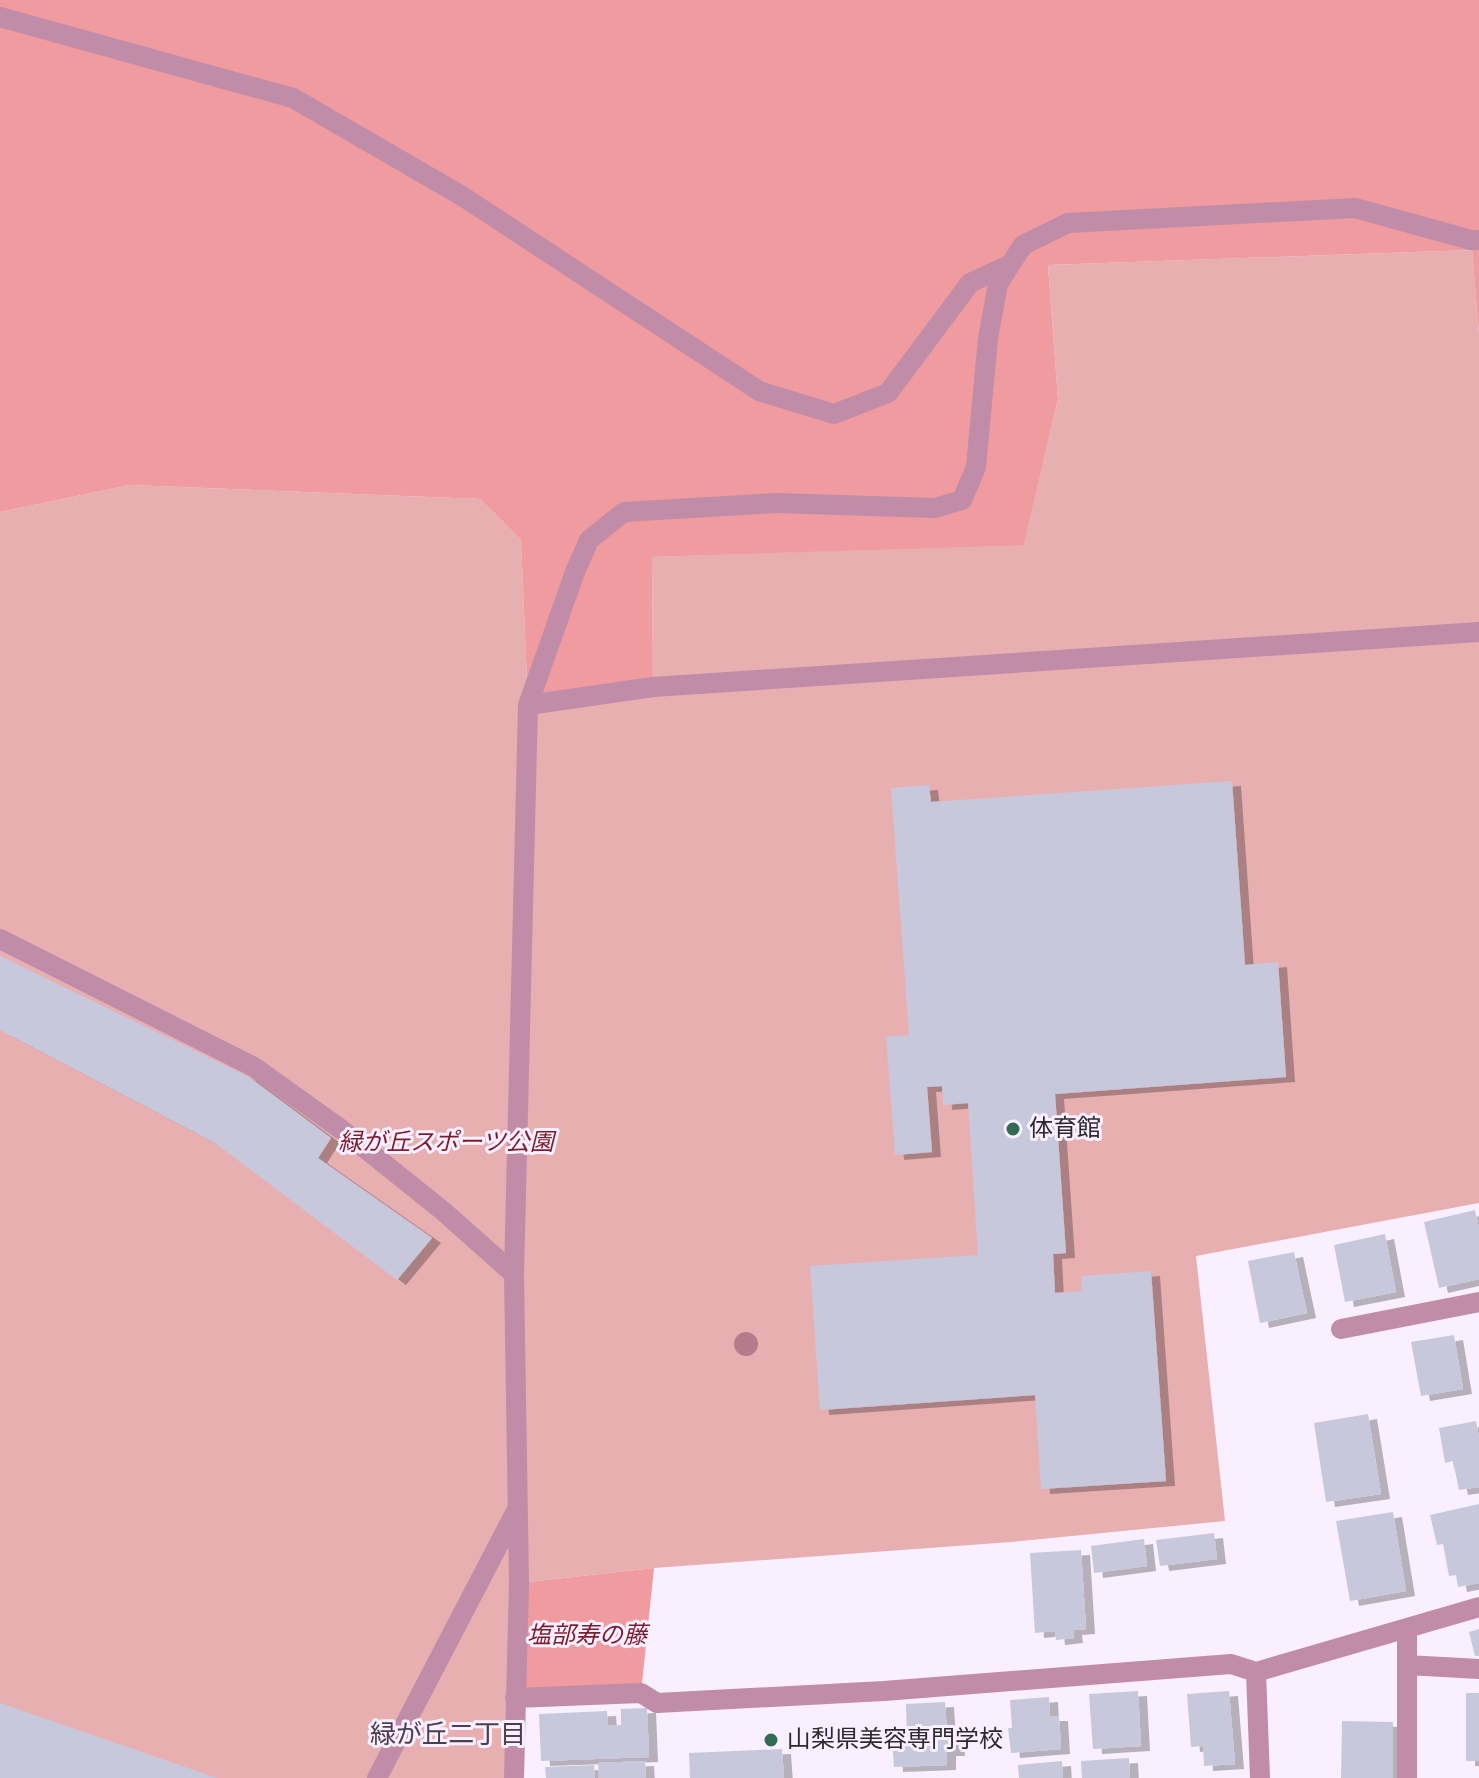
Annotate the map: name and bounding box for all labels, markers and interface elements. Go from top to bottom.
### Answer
place label: 体育館 [1029,1111,1101,1147]
marker: 体育館 [1004,1120,1022,1138]
park label: 緑が丘スポーツ公園 [338,1125,557,1161]
park label: 塩部寿の藤 [527,1618,651,1654]
district label: 緑が丘二丁目 [370,1715,526,1755]
place label: 山梨県美容専門学校 [787,1722,1003,1758]
marker: 山梨県美容専門学校 [762,1731,780,1749]

